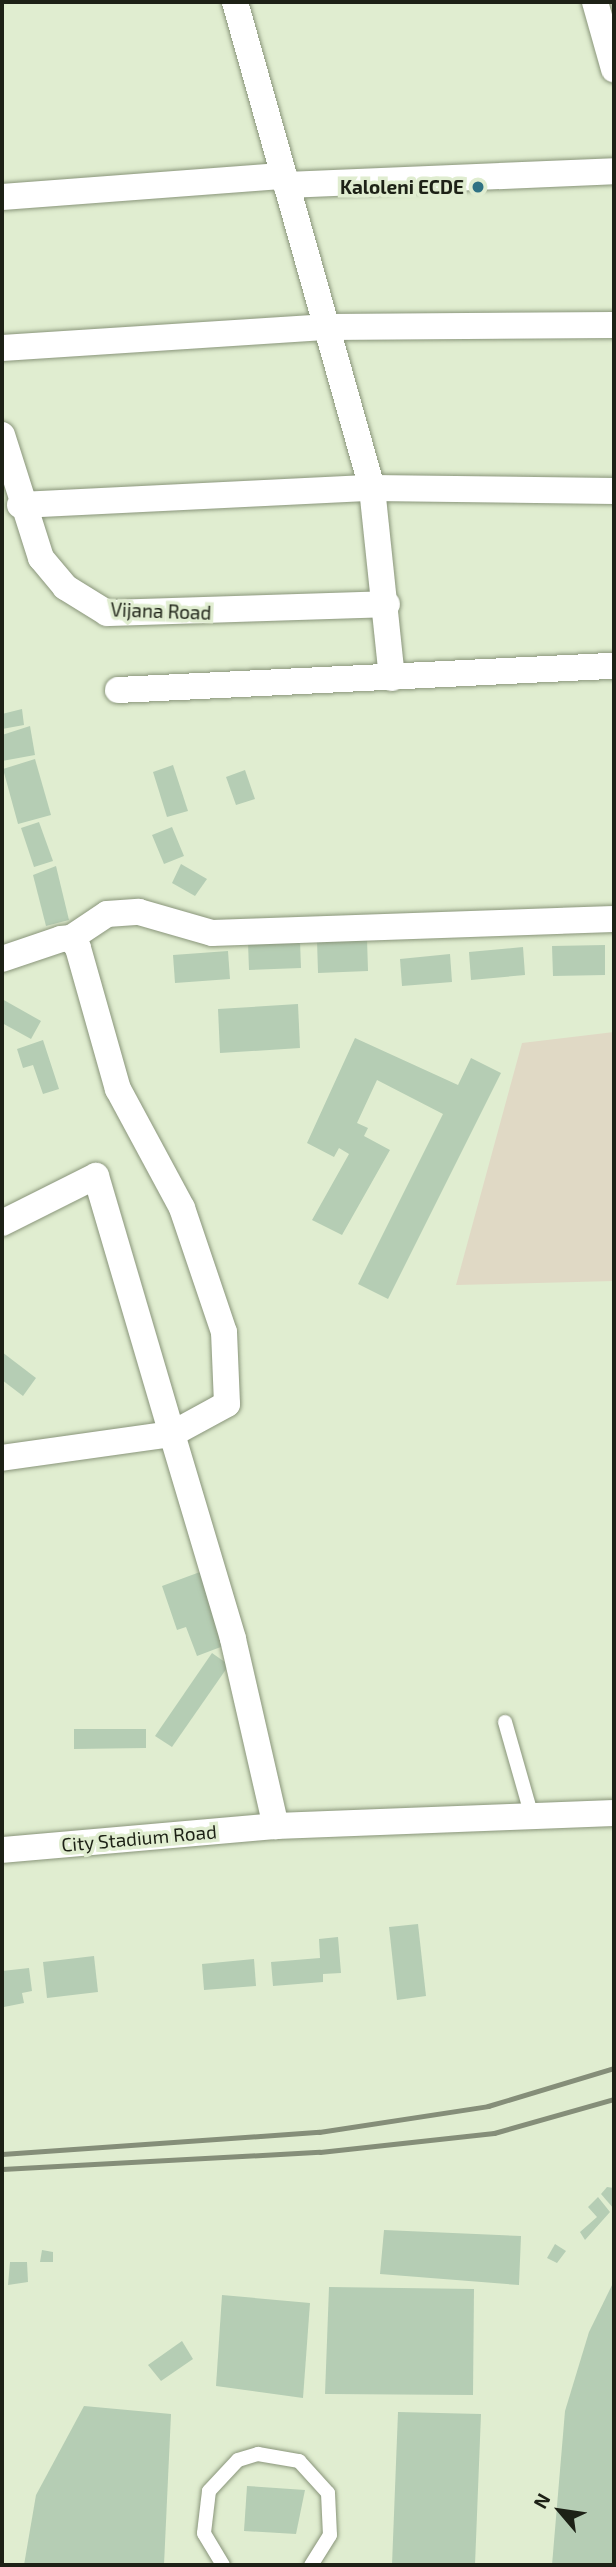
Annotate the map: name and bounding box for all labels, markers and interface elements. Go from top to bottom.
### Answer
place label: Kaloleni ECDE [340,176,464,198]
marker: Kaloleni ECDE [470,179,486,195]
street label: Vijana Road [110,598,212,624]
street label: City Stadium Road [60,1820,218,1856]
north arrow [525,2476,595,2546]
text: N [528,2489,555,2512]

